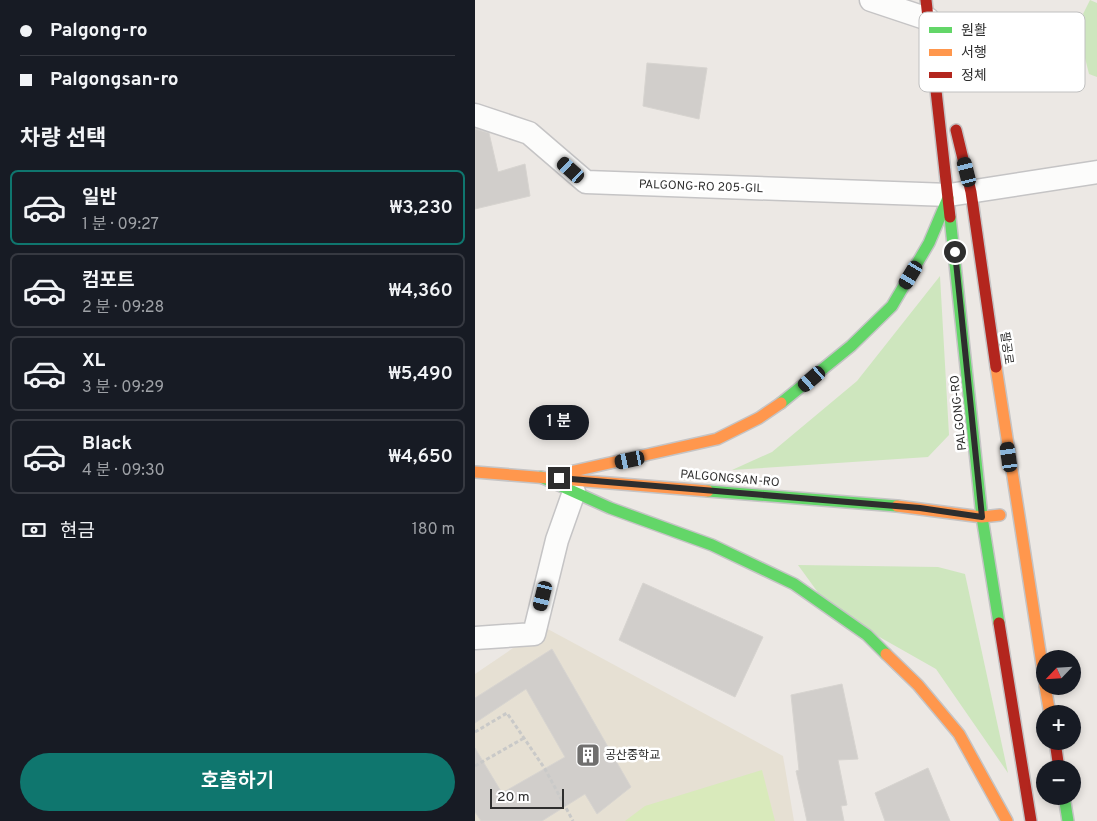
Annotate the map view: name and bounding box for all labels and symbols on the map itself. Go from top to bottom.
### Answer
legend [919,12,1085,92]
text: 원활 [961,23,987,40]
text: 서행 [961,45,987,62]
text: 정체 [961,68,987,85]
car [554,154,587,186]
car [956,156,977,188]
street label: PALGONG-RO 205-GIL [639,177,764,197]
route start [944,241,966,263]
car [896,258,925,292]
street label: 팔공로 [996,331,1016,366]
car [795,363,828,395]
street label: PALGONG-RO [947,374,971,451]
callout: 1 분 [529,406,589,440]
car [999,441,1018,473]
car [613,450,646,470]
route end [548,467,570,489]
street label: PALGONGSAN-RO [680,467,780,491]
car [532,580,553,612]
north arrow [1036,650,1081,695]
building icon: 공산중학교 [575,742,601,768]
place label: 공산중학교 [605,748,660,764]
scale bar [490,786,564,809]

